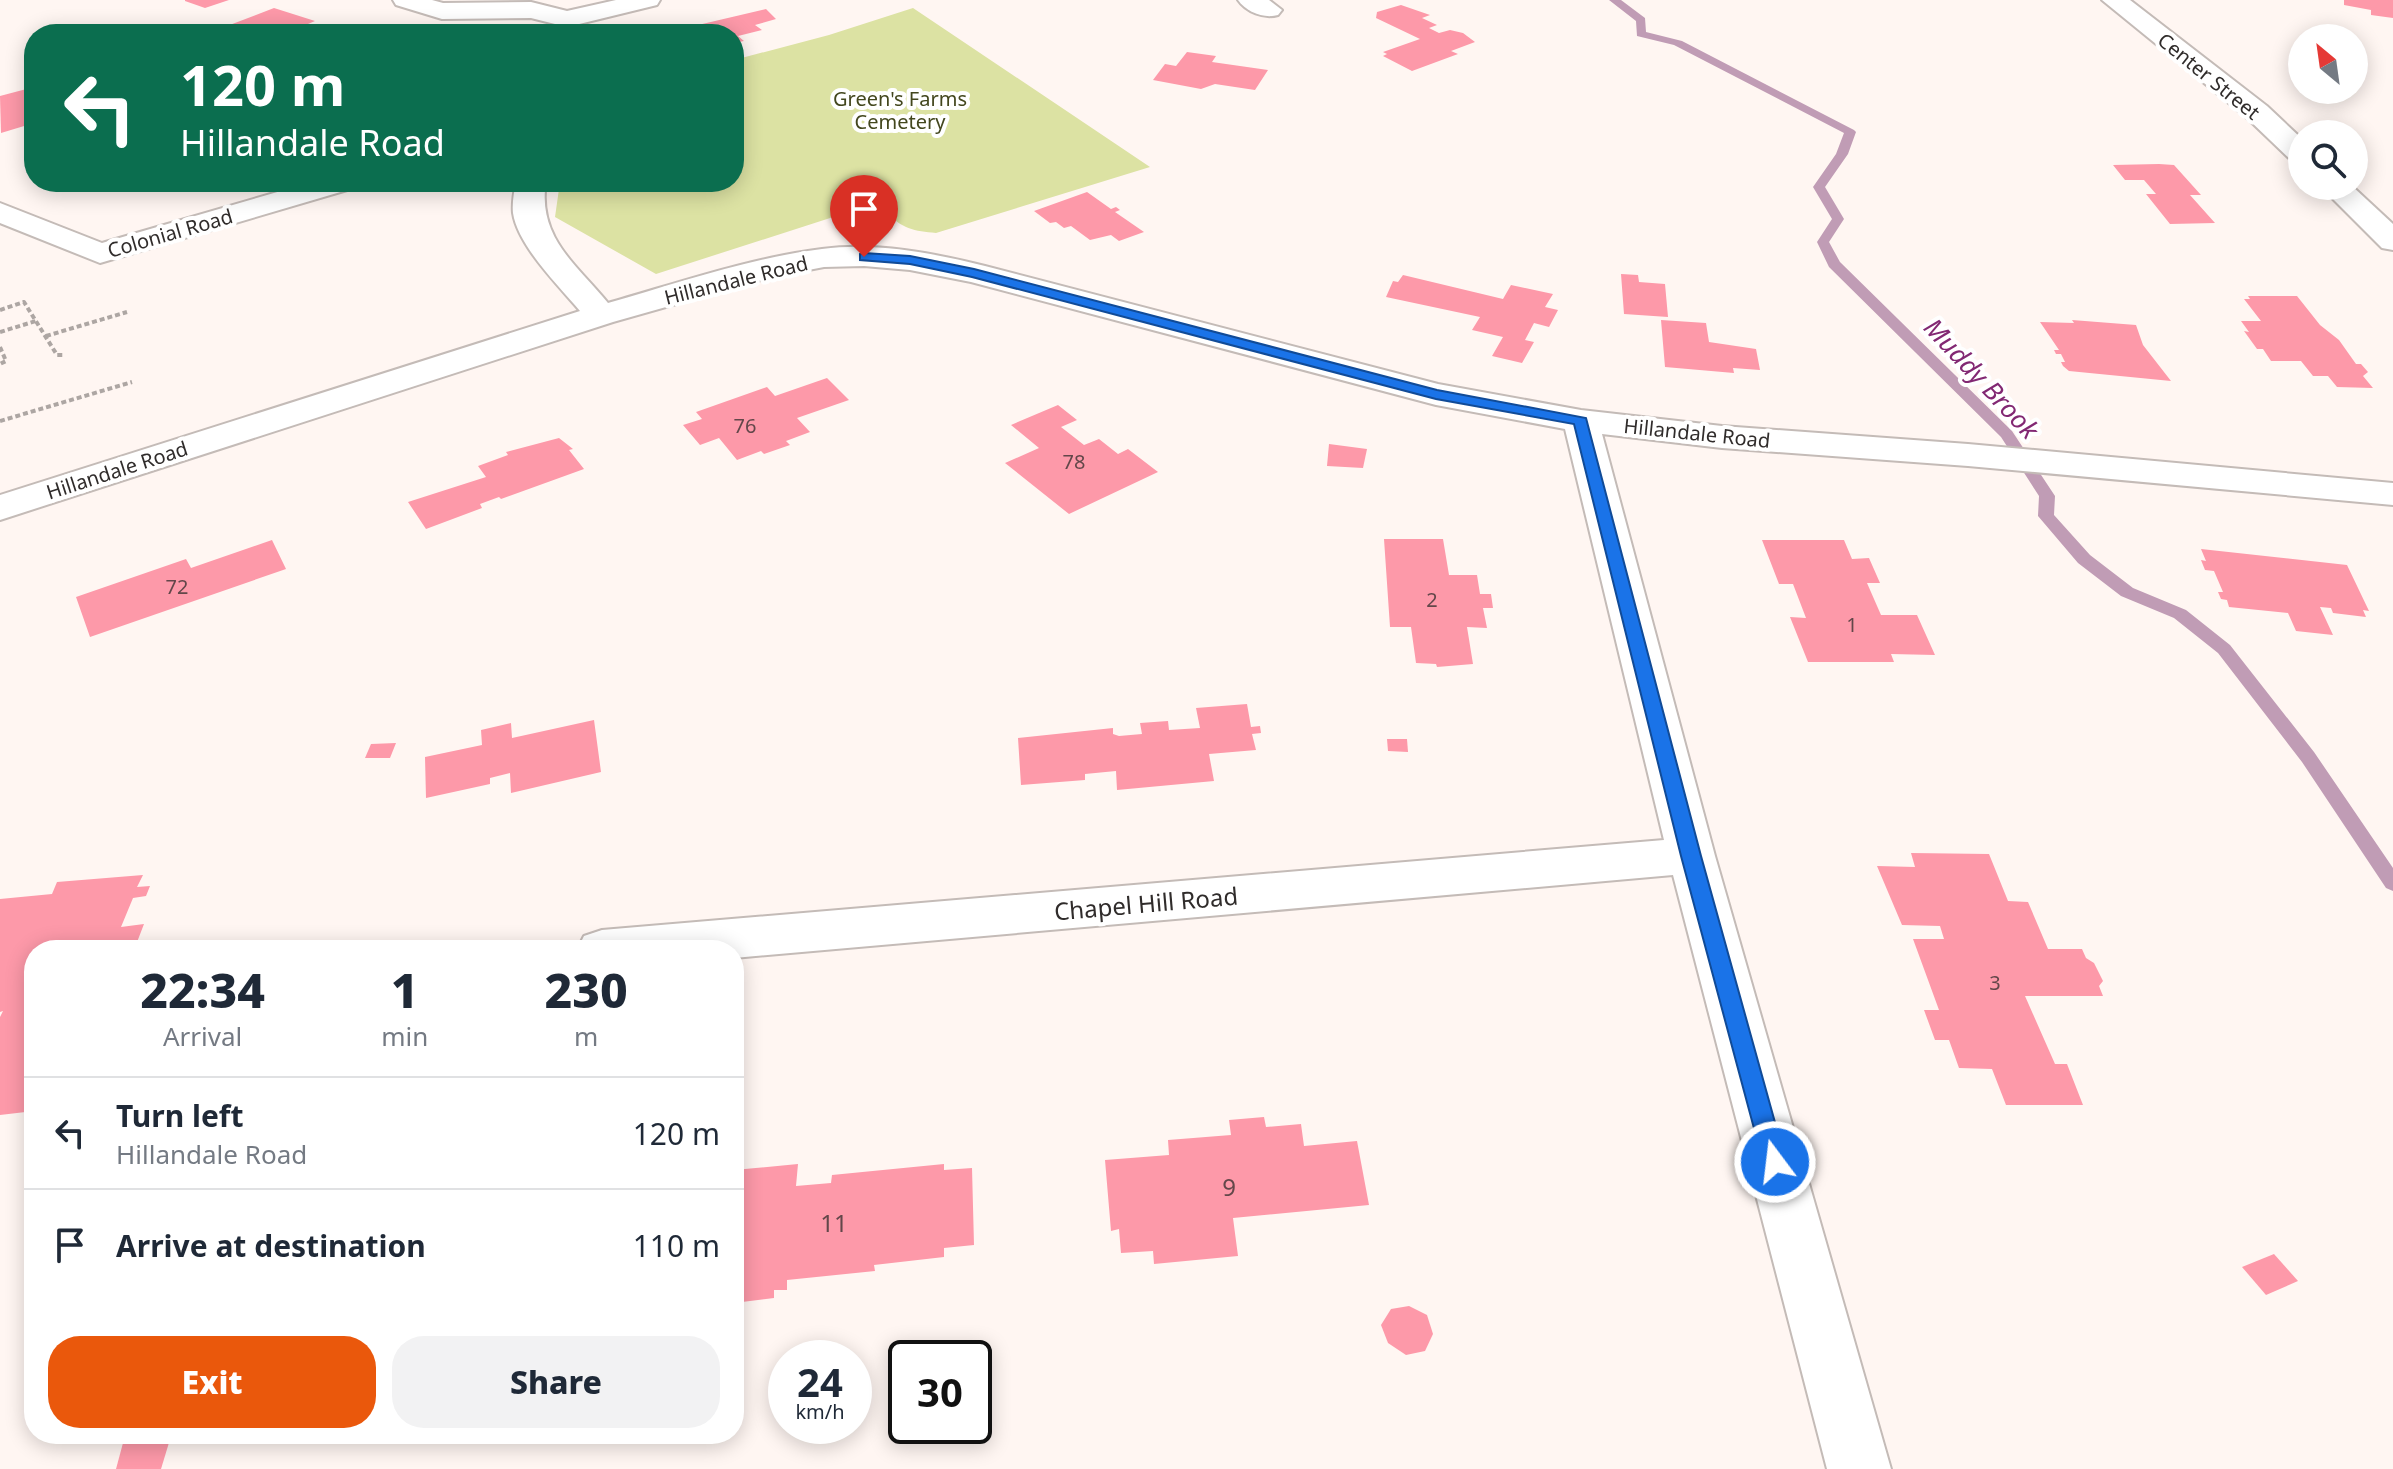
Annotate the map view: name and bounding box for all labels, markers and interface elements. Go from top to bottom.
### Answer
north arrow [2288,24,2368,104]
map controls [2288,24,2368,200]
street label: Center Street [2152,26,2266,126]
text: 120 m [180,46,345,122]
icon: left [48,56,152,160]
park label: Green's Farms Cemetery [833,85,967,135]
text: Hillandale Road [180,118,445,167]
button: search [2288,120,2368,200]
pin [830,175,898,257]
icon: arrive [842,187,886,231]
street label: Colonial Road [104,202,236,264]
street label: Hillandale Road [661,249,811,311]
water label: Muddy Brook [1916,310,2048,447]
house number: 76 [734,412,756,439]
street label: Hillandale Road [1622,412,1772,454]
street label: Hillandale Road [43,434,191,506]
house number: 78 [1063,448,1085,475]
house number: 72 [166,573,188,600]
house number: 2 [1426,586,1438,613]
house number: 1 [1846,611,1858,638]
street label: Chapel Hill Road [1053,879,1239,927]
text: 22:34 [140,957,265,1022]
text: 1 [391,957,419,1022]
text: 230 [545,957,628,1022]
house number: 3 [1989,969,2001,996]
text: Arrival [163,1018,242,1054]
text: min [381,1018,428,1054]
text: m [574,1018,598,1054]
text: Turn left [116,1095,244,1136]
icon: left [48,1111,92,1155]
text: 120 m [633,1113,720,1154]
position arrow [1733,1120,1817,1204]
text: Hillandale Road [116,1136,307,1172]
house number: 9 [1222,1170,1236,1203]
house number: 11 [820,1206,848,1239]
icon: arrive [48,1223,92,1267]
text: Arrive at destination [116,1225,426,1266]
text: 110 m [633,1225,720,1266]
button: Exit [48,1336,376,1428]
button: Share [392,1336,720,1428]
speed limit sign: 30 [888,1340,992,1444]
text: 24 [797,1354,843,1409]
text: km/h [795,1398,845,1425]

